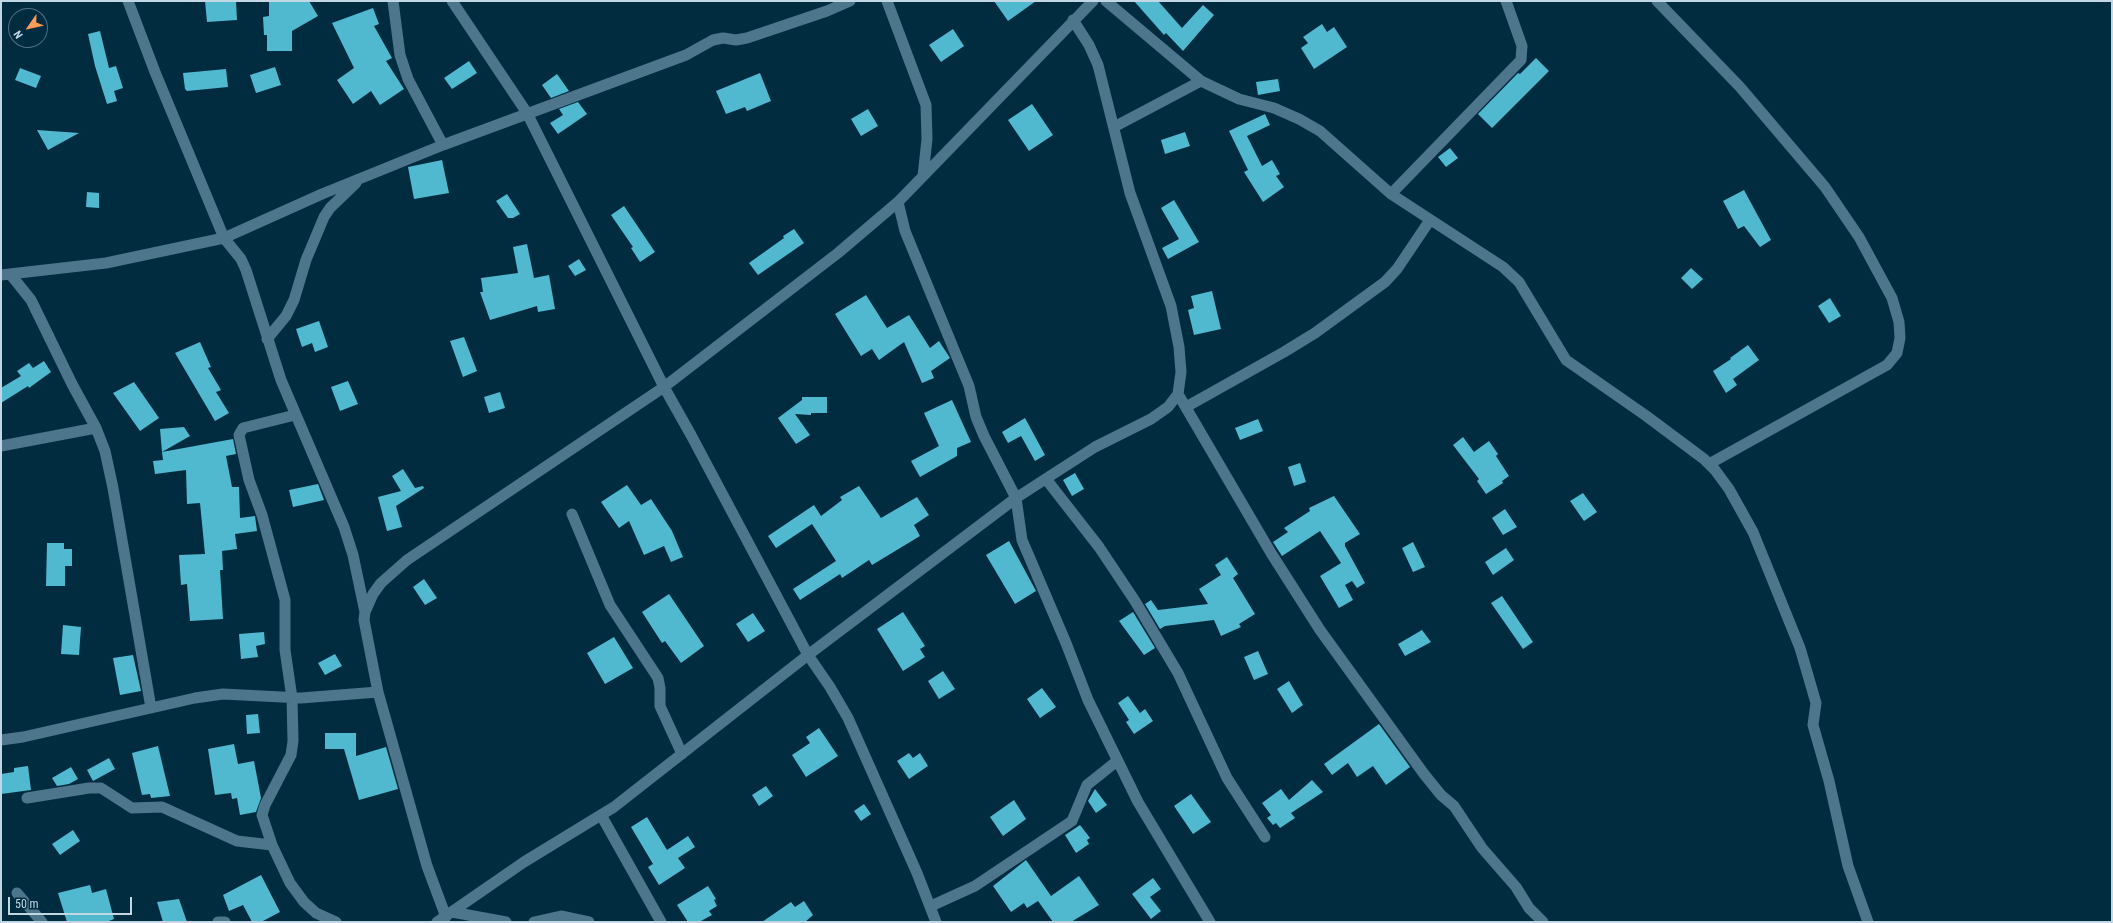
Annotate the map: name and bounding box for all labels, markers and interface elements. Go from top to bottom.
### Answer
north arrow [8,8,48,48]
text: N [11,28,26,41]
scale bar [10,889,134,915]
text: 50 m [15,897,39,911]

